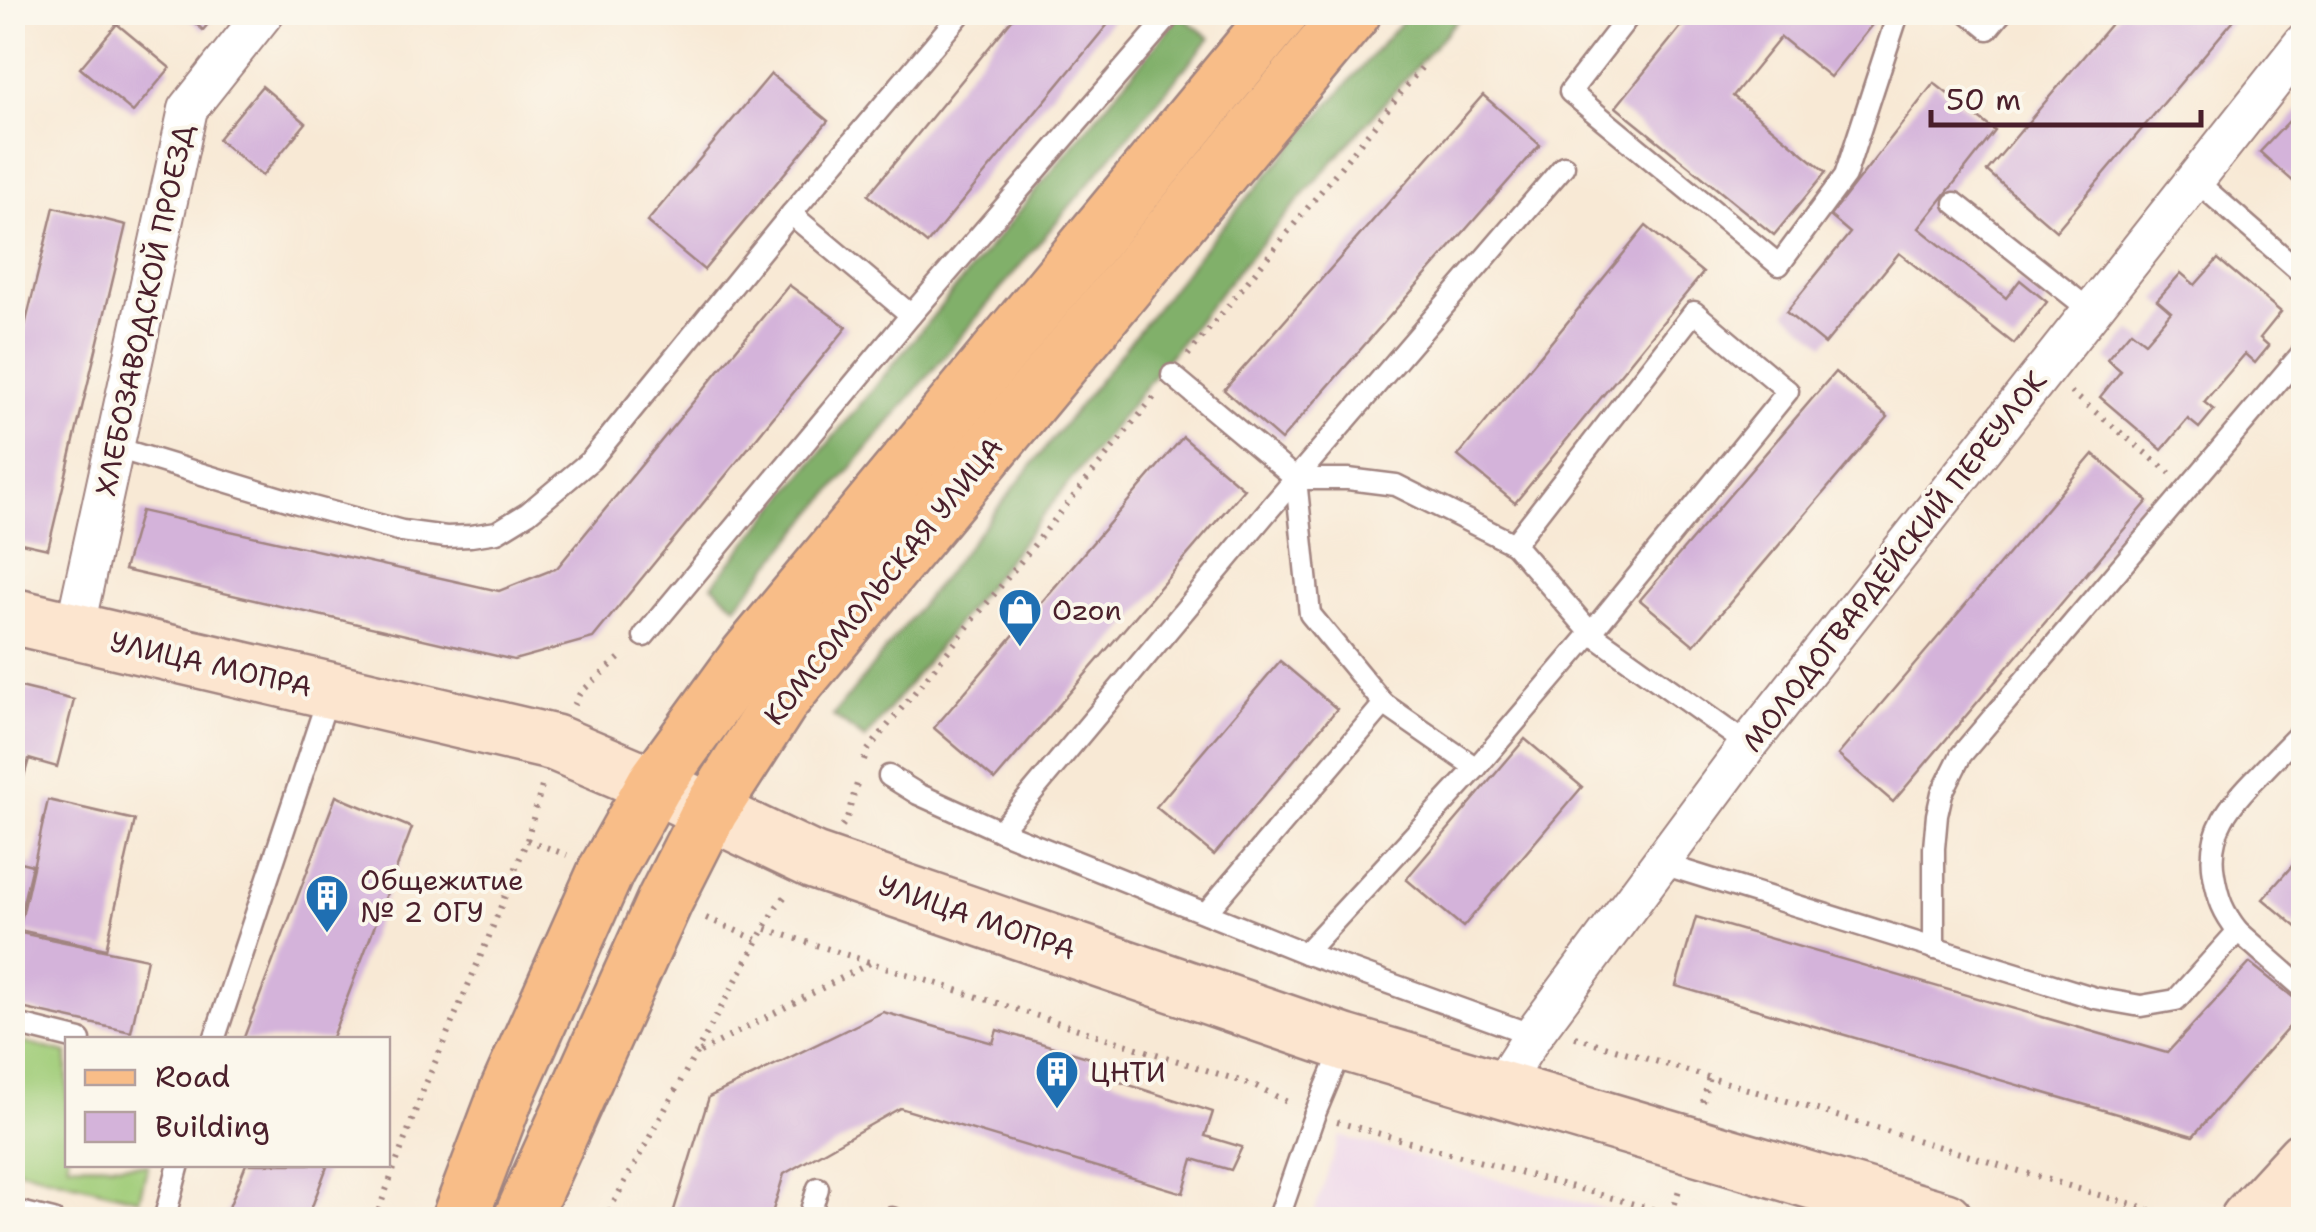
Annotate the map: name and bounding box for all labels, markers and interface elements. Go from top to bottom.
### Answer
scale bar [1931,65,2201,127]
text: 50 m [1946,79,2021,120]
street label: ХЛЕБОЗАВОДСКОЙ ПРОЕЗД [86,121,202,499]
street label: МОЛОДОГВАРДЕЙСКИЙ ПЕРЕУЛОК [1733,362,2055,760]
street label: КОМСОМОЛЬСКАЯ УЛИЦА [755,429,1011,733]
shop icon: Ozon [997,587,1043,648]
place label: Ozon [1052,591,1122,629]
street label: УЛИЦА МОПРА [106,622,316,706]
place label: Общежитие № 2 ОГУ [360,861,524,931]
street label: УЛИЦА МОПРА [873,866,1081,968]
building icon: Общежитие № 2 ОГУ [304,873,350,934]
legend [65,1037,390,1167]
building icon: ЦНТИ [1034,1049,1080,1110]
place label: ЦНТИ [1090,1053,1166,1091]
text: Road [155,1056,230,1097]
text: Building [155,1106,270,1147]

